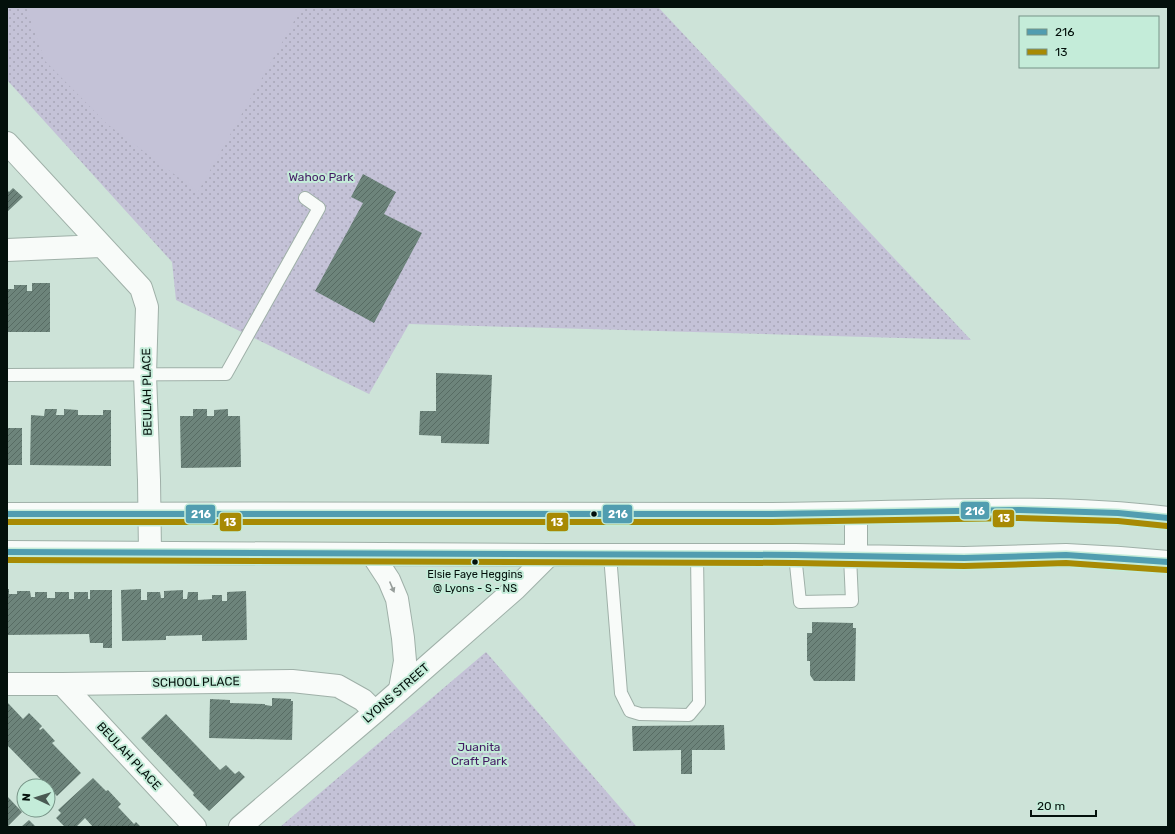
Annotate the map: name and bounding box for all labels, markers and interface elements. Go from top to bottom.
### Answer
legend [1019,16,1159,68]
text: 216 [1055,25,1074,39]
text: 13 [1055,45,1067,59]
park label: Wahoo Park [289,170,354,184]
street label: BEULAH PLACE [139,348,155,436]
line badge: 216 [960,501,990,520]
line badge: 216 [185,504,216,524]
line badge: 216 [602,504,633,524]
text: 216 [965,505,985,518]
text: 216 [191,508,211,521]
text: 216 [608,508,628,521]
unlabelled marker [589,509,599,519]
line badge: 13 [992,509,1015,528]
line badge: 13 [219,512,242,532]
line badge: 13 [546,512,569,532]
text: 13 [998,512,1010,525]
text: 13 [224,516,236,529]
text: 13 [551,516,563,529]
marker: Elsie Faye Heggins @ Lyons - S - NS [470,557,480,567]
place label: Elsie Faye Heggins @ Lyons - S - NS [427,568,523,595]
one-way arrow [390,582,396,594]
street label: LYONS STREET [360,660,432,726]
street label: SCHOOL PLACE [152,674,240,690]
street label: BEULAH PLACE [94,719,164,793]
park label: Juanita Craft Park [451,740,508,768]
north arrow [16,778,56,818]
scale bar [1031,792,1096,818]
text: N [20,793,33,802]
text: 20 m [1037,799,1065,813]

